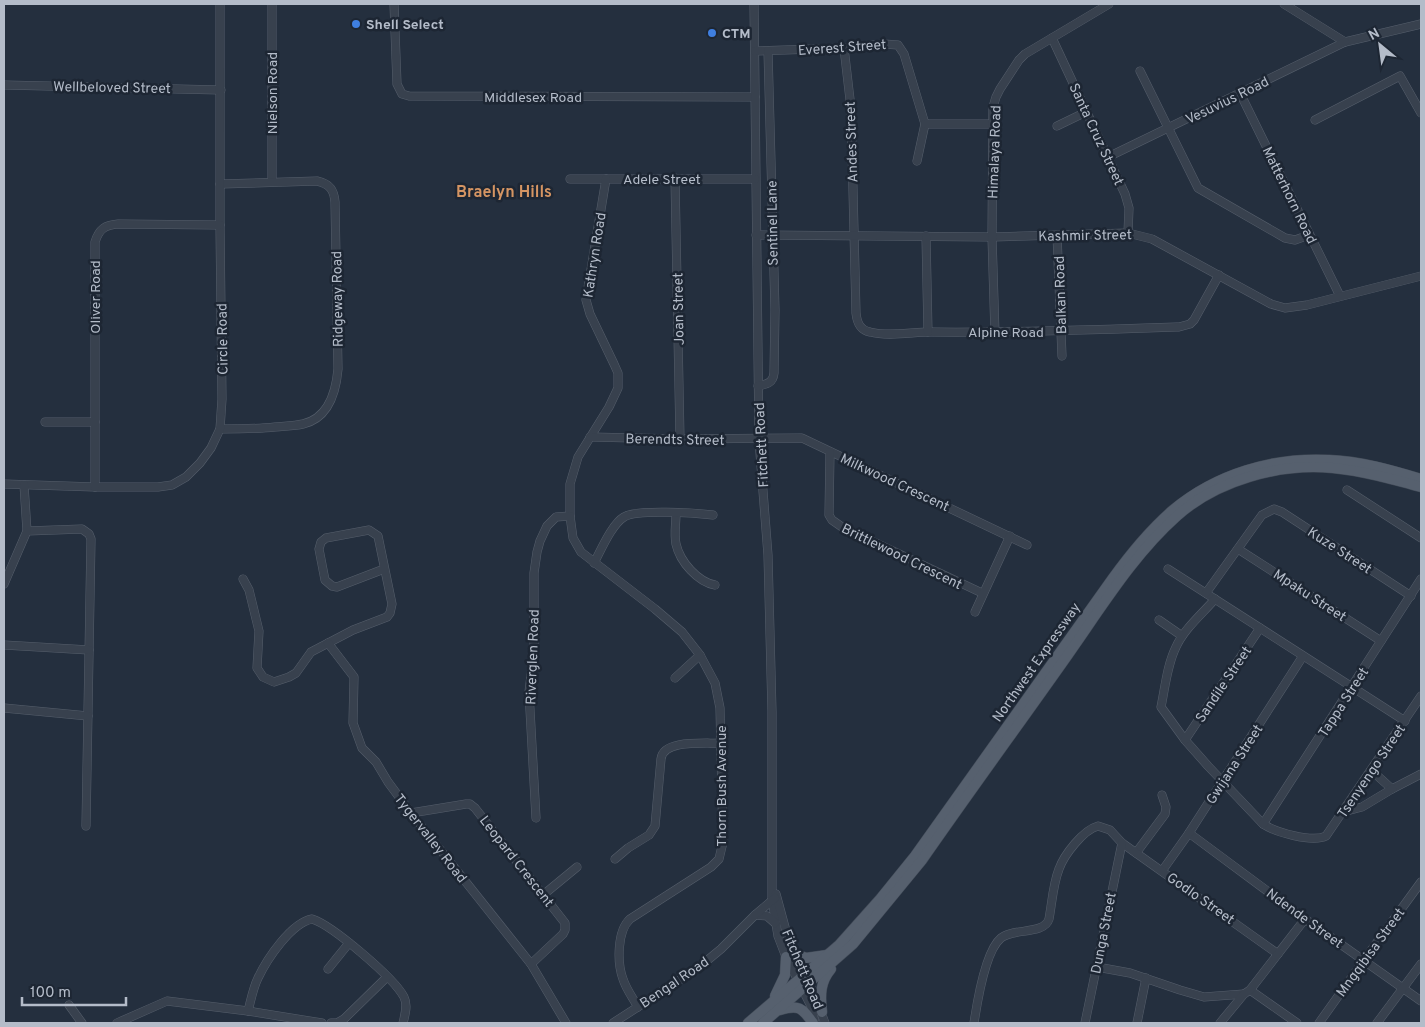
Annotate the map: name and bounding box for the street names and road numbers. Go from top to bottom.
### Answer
street label: Everest Street [797,37,887,60]
street label: Nielson Road [265,52,282,134]
street label: Vesuvius Road [1183,74,1272,129]
street label: Wellbeloved Street [53,79,171,98]
street label: Santa Cruz Street [1065,81,1127,188]
street label: Middlesex Road [484,90,582,107]
street label: Andes Street [843,101,862,183]
street label: Himalaya Road [985,105,1006,199]
street label: Matterhorn Road [1258,144,1320,247]
street label: Adele Street [623,172,701,189]
street label: Sentinel Lane [764,180,783,266]
street label: Kathryn Road [580,211,611,299]
street label: Kashmir Street [1038,227,1132,246]
street label: Ridgeway Road [329,251,348,347]
street label: Balkan Road [1052,255,1071,335]
street label: Oliver Road [88,260,105,334]
street label: Joan Street [670,272,689,346]
street label: Circle Road [214,303,233,375]
street label: Alpine Road [968,325,1044,342]
street label: Fitchett Road [752,402,773,488]
street label: Berendts Street [625,431,725,450]
street label: Milkwood Crescent [837,451,952,516]
street label: Brittlewood Crescent [838,521,964,594]
street label: Kuze Street [1304,524,1375,578]
street label: Mpaku Street [1269,566,1349,626]
street label: Northwest Expressway [990,600,1085,726]
street label: Riverglen Road [523,609,544,705]
street label: Sandile Street [1192,643,1256,726]
street label: Tappa Street [1315,665,1373,741]
street label: Gwijana Street [1203,722,1267,808]
street label: Tsenyengo Street [1335,722,1410,822]
street label: Thorn Bush Avenue [714,725,731,847]
street label: Tygervalley Road [390,791,470,887]
street label: Leopard Crescent [475,813,557,911]
street label: Godlo Street [1163,870,1237,929]
street label: Ndende Street [1262,886,1346,953]
street label: Dunga Street [1088,891,1121,976]
street label: Mngqibisa Street [1333,905,1409,1001]
street label: Fitchett Road [777,927,826,1012]
street label: Bengal Road [637,954,713,1013]

